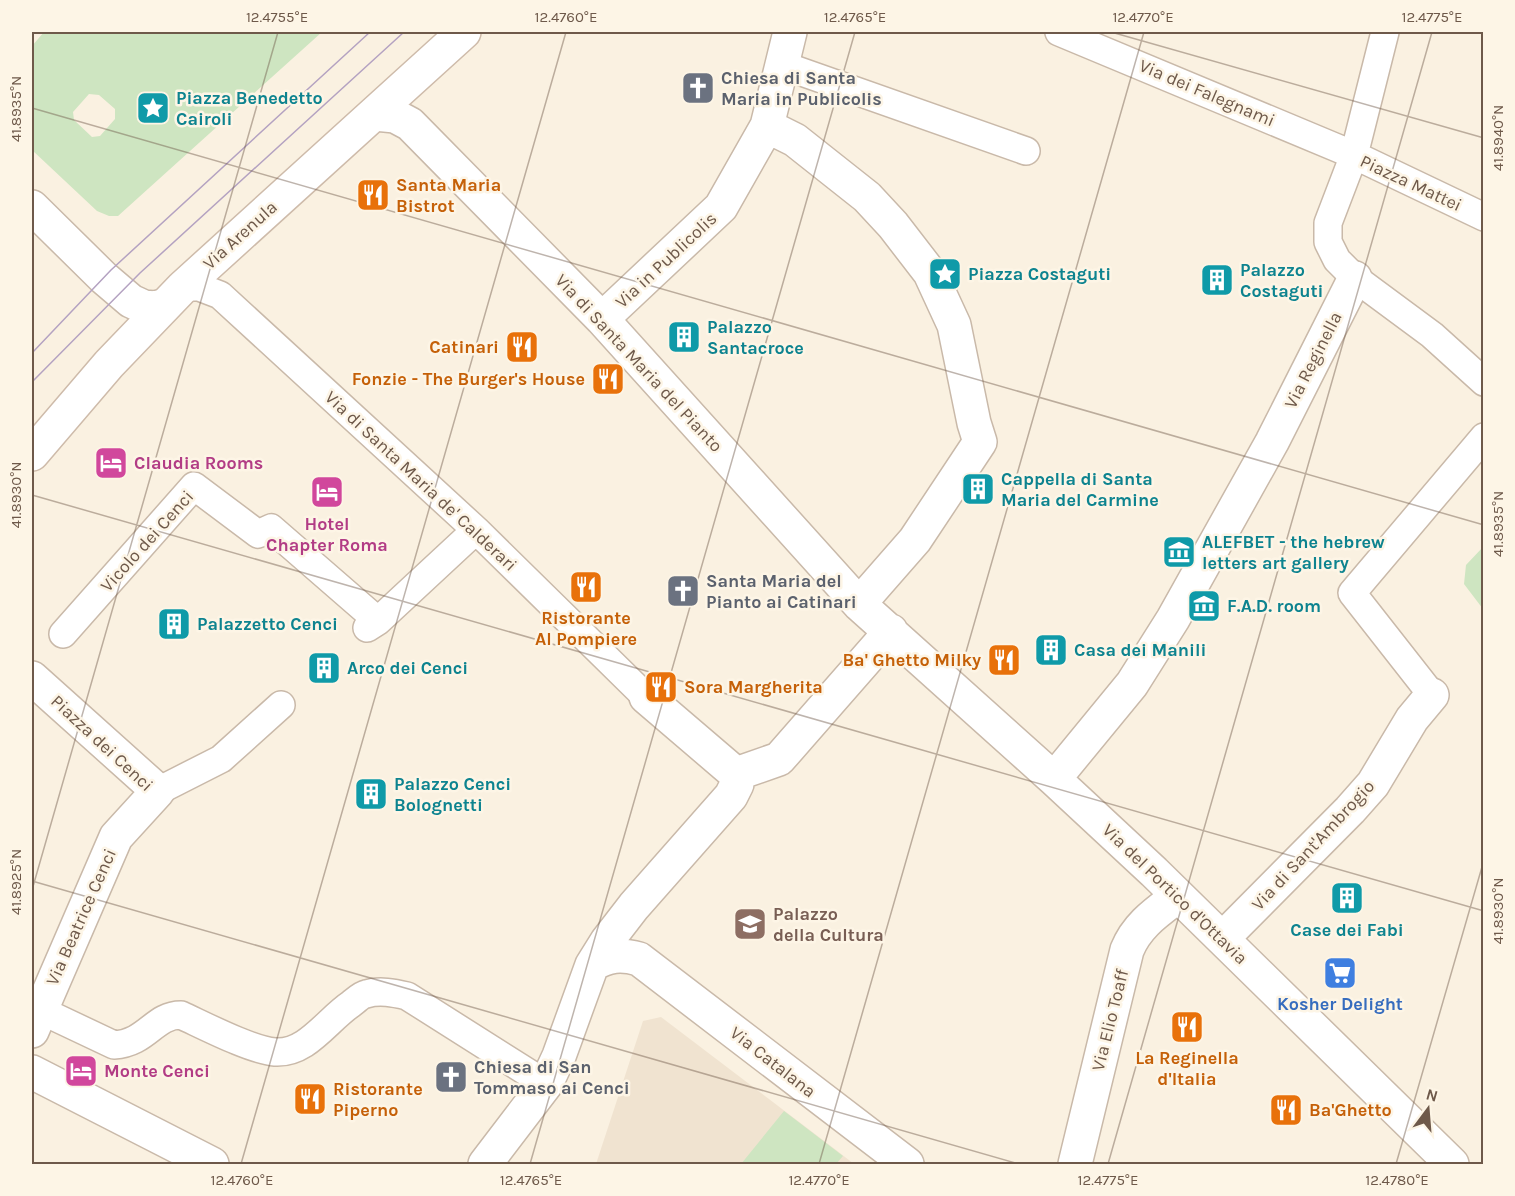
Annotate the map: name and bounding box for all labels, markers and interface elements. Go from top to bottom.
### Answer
text: 12.4755°E [246,8,308,26]
text: 12.4760°E [535,8,597,26]
text: 12.4765°E [824,8,886,26]
text: 12.4770°E [1112,8,1174,26]
text: 12.4775°E [1402,8,1462,26]
street label: Via dei Falegnami [1136,54,1278,132]
place label: Chiesa di Santa Maria in Publicolis [721,67,882,110]
church icon: Chiesa di Santa Maria in Publicolis [680,70,716,106]
text: 41.8935°N [7,76,25,142]
place label: Piazza Benedetto Cairoli [176,87,323,130]
place icon: Piazza Benedetto Cairoli [135,90,171,126]
text: 41.8940°N [1489,105,1507,171]
street label: Piazza Mattei [1357,150,1465,216]
place label: Santa Maria Bistrot [396,174,501,217]
restaurant icon: Santa Maria Bistrot [355,177,391,213]
street label: Via Arenula [198,196,282,274]
street label: Via in Publicolis [611,207,721,313]
place icon: Piazza Costaguti [927,256,963,292]
place label: Palazzo Costaguti [1240,259,1324,302]
building icon: Palazzo Costaguti [1199,262,1235,298]
place label: Piazza Costaguti [968,263,1111,285]
street label: Via di Santa Maria del Pianto [551,269,727,457]
street label: Via Reginella [1279,308,1347,412]
place label: Palazzo Santacroce [707,316,804,359]
building icon: Palazzo Santacroce [666,319,702,355]
restaurant icon: Catinari [504,329,540,365]
place label: Catinari [429,336,499,358]
restaurant icon: Fonzie - The Burger's House [590,361,626,397]
place label: Fonzie - The Burger's House [352,368,585,390]
street label: Via di Santa Maria de' Calderari [320,386,522,576]
hotel icon: Claudia Rooms [93,445,129,481]
place label: Claudia Rooms [134,452,263,474]
text: 41.8930°N [7,461,25,529]
place label: Cappella di Santa Maria del Carmine [1001,468,1159,511]
building icon: Cappella di Santa Maria del Carmine [960,471,996,507]
hotel icon: Hotel Chapter Roma [309,474,345,510]
street label: Vicolo dei Cenci [96,486,198,596]
text: 41.8935°N [1489,491,1507,557]
place label: Hotel Chapter Roma [266,513,388,556]
place label: ALEFBET - the hebrew letters art gallery [1202,531,1385,574]
museum icon: ALEFBET - the hebrew letters art gallery [1161,534,1197,570]
restaurant icon: Ristorante Al Pompiere [568,569,604,605]
place label: Santa Maria del Pianto ai Catinari [706,570,857,613]
church icon: Santa Maria del Pianto ai Catinari [665,573,701,609]
museum icon: F.A.D. room [1186,588,1222,624]
place label: F.A.D. room [1227,595,1321,617]
building icon: Palazzetto Cenci [156,606,192,642]
place label: Ristorante Al Pompiere [535,607,637,650]
place label: Palazzetto Cenci [197,613,338,635]
building icon: Casa dei Manili [1033,632,1069,668]
place label: Casa dei Manili [1074,639,1206,661]
restaurant icon: Ba' Ghetto Milky [986,642,1022,678]
place label: Ba' Ghetto Milky [842,649,981,671]
building icon: Arco dei Cenci [306,650,342,686]
place label: Arco dei Cenci [347,657,468,679]
restaurant icon: Sora Margherita [643,669,679,705]
place label: Sora Margherita [684,676,823,698]
street label: Piazza dei Cenci [46,690,158,796]
place label: Palazzo Cenci Bolognetti [394,773,511,816]
street label: Via di Sant'Ambrogio [1247,775,1379,915]
building icon: Palazzo Cenci Bolognetti [353,776,389,812]
street label: Via del Portico d'Ottavia [1098,819,1252,969]
street label: Via Beatrice Cenci [41,845,121,989]
text: 41.8925°N [7,849,25,915]
text: 41.8930°N [1489,877,1507,945]
building icon: Case dei Fabi [1329,880,1365,916]
place label: Palazzo della Cultura [773,903,884,946]
school or university icon: Palazzo della Cultura [732,906,768,942]
place label: Case dei Fabi [1290,919,1404,941]
supermarket icon: Kosher Delight [1322,955,1358,991]
street label: Via Elio Toaff [1087,966,1133,1073]
place label: Kosher Delight [1277,993,1403,1015]
restaurant icon: La Reginella d'Italia [1169,1009,1205,1045]
street label: Via Catalana [726,1022,820,1102]
place label: La Reginella d'Italia [1135,1047,1239,1090]
hotel icon: Monte Cenci [63,1053,99,1089]
place label: Chiesa di San Tommaso ai Cenci [474,1056,630,1099]
church icon: Chiesa di San Tommaso ai Cenci [433,1059,469,1095]
place label: Monte Cenci [104,1060,210,1082]
place label: Ristorante Piperno [333,1078,423,1121]
north arrow [1398,1079,1458,1139]
restaurant icon: Ristorante Piperno [292,1081,328,1117]
text: N [1424,1084,1440,1106]
restaurant icon: Ba'Ghetto [1268,1092,1304,1128]
place label: Ba'Ghetto [1309,1099,1392,1121]
text: 12.4760°E [211,1171,273,1189]
text: 12.4765°E [500,1171,562,1189]
text: 12.4770°E [788,1171,850,1189]
text: 12.4775°E [1078,1171,1138,1189]
text: 12.4780°E [1365,1171,1429,1189]

